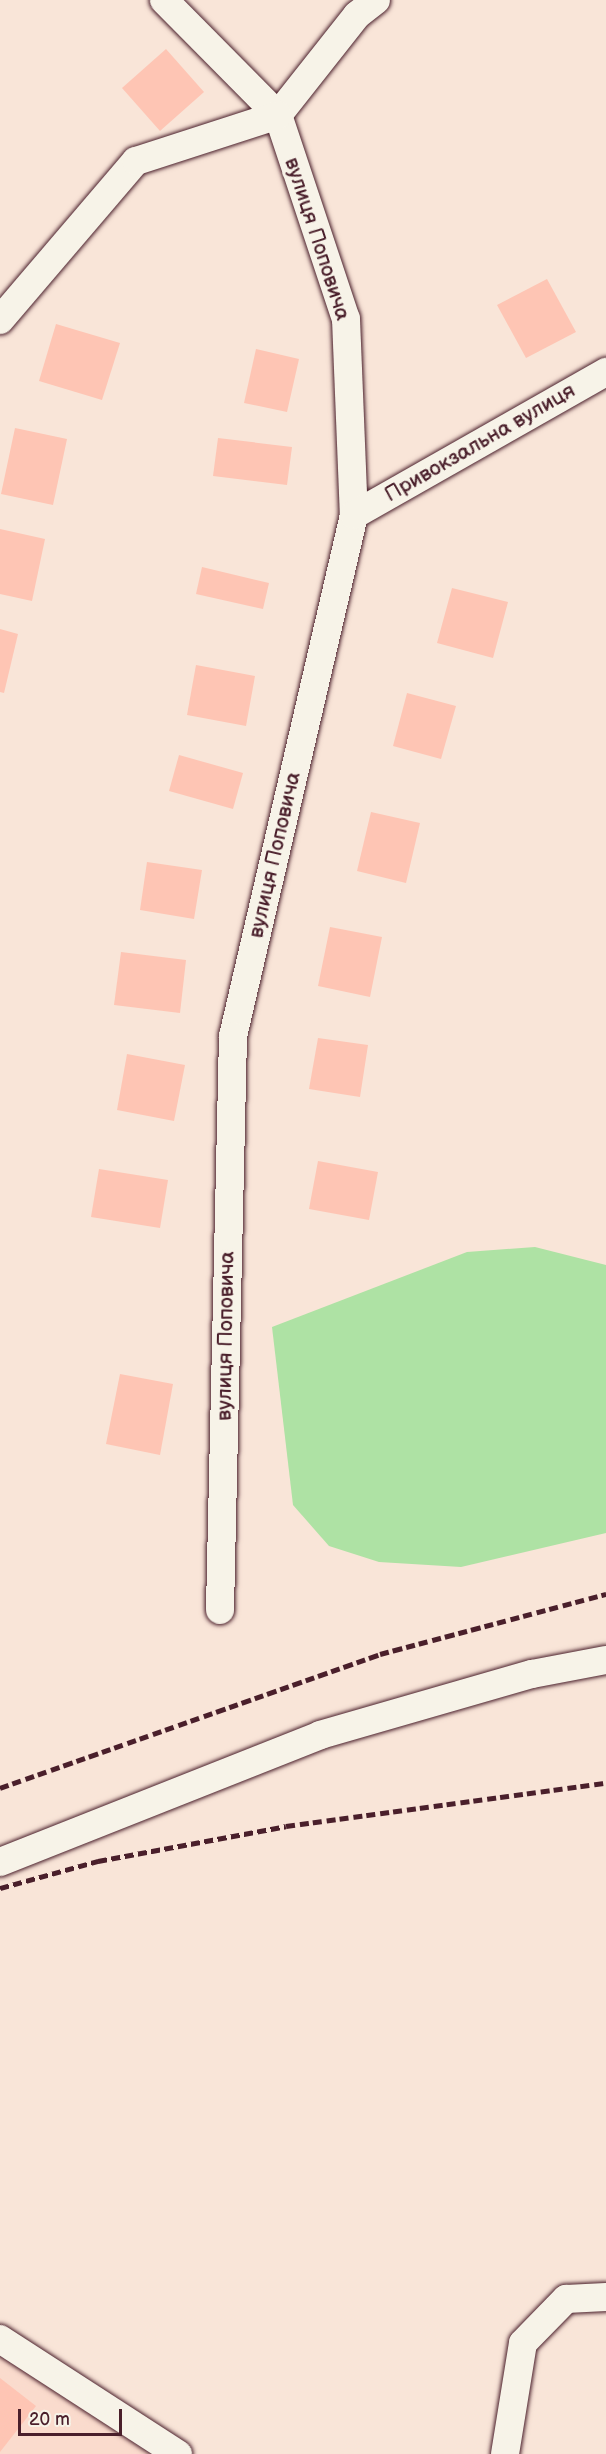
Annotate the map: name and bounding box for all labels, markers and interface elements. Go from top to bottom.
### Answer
street label: вулиця Поповича [279,154,355,324]
street label: Привокзальна вулиця [380,378,580,508]
street label: вулиця Поповича [244,769,306,941]
street label: вулиця Поповича [212,1251,240,1421]
scale bar [21,2397,124,2435]
text: 20 m [29,2409,70,2430]

